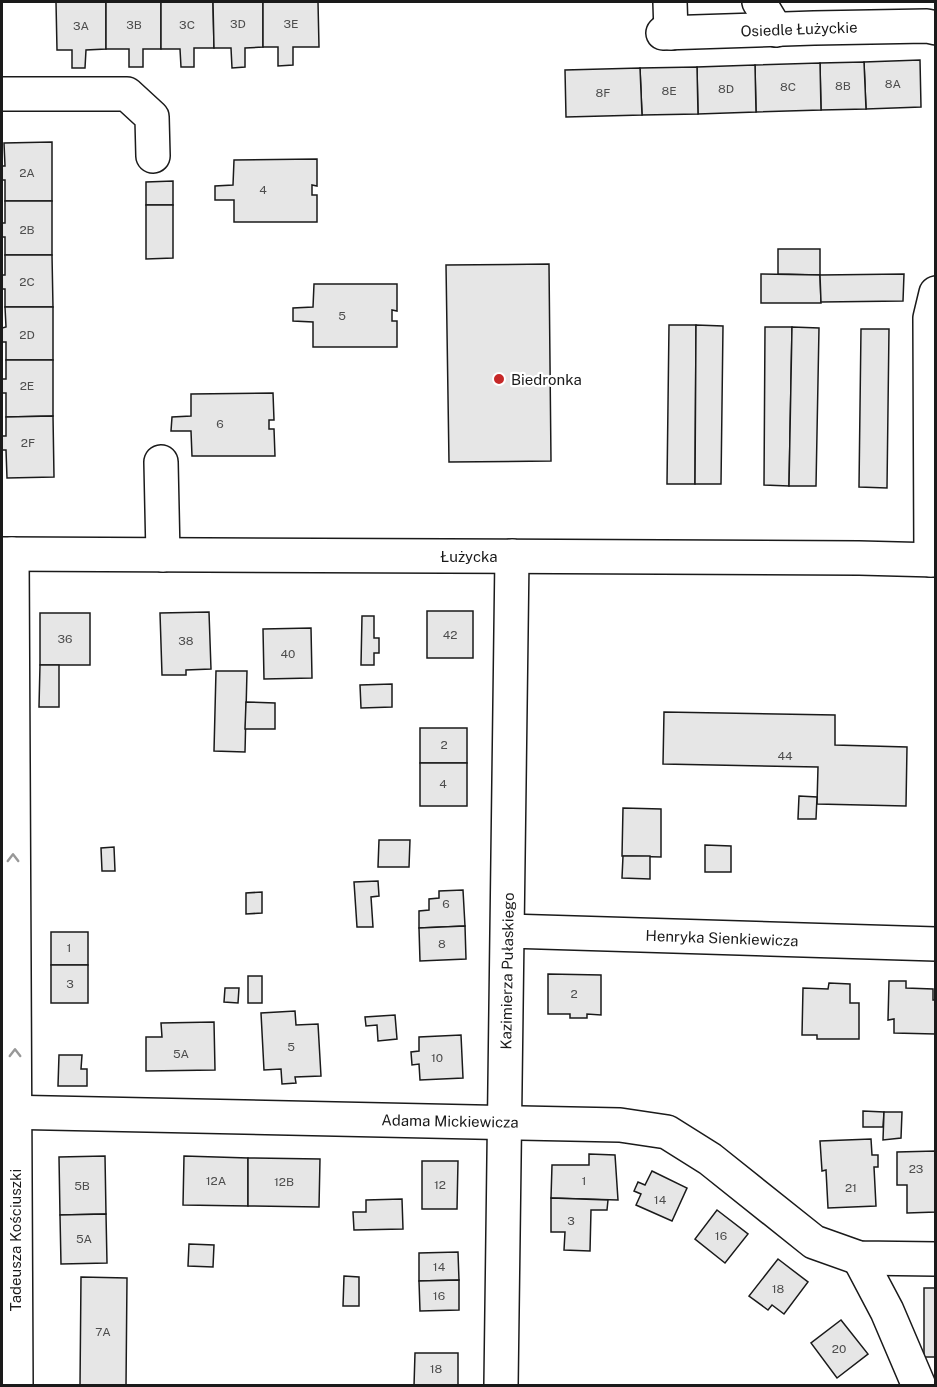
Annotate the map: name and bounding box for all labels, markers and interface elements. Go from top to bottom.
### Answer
house number: 3D [230,17,246,31]
house number: 3E [283,17,299,31]
house number: 3B [126,18,142,32]
house number: 3C [179,18,195,32]
street label: Osiedle Łużyckie [740,18,858,40]
house number: 3A [73,19,90,33]
house number: 8A [885,77,902,91]
house number: 8B [835,79,851,93]
house number: 8C [780,80,796,94]
house number: 8D [718,82,734,96]
house number: 8E [661,84,677,98]
house number: 8F [596,86,610,100]
house number: 2A [19,166,35,180]
house number: 4 [259,183,267,197]
house number: 2B [19,223,35,237]
house number: 2C [19,275,35,289]
house number: 5 [338,309,346,323]
house number: 2D [19,328,35,342]
place label: Biedronka [511,371,582,388]
marker: Biedronka [492,372,506,386]
house number: 2E [20,379,34,393]
house number: 6 [216,417,224,431]
house number: 2F [21,436,35,450]
street label: Łużycka [441,548,497,565]
house number: 42 [443,628,457,642]
house number: 36 [58,632,72,646]
house number: 38 [178,634,194,648]
house number: 40 [281,647,295,661]
house number: 2 [440,738,448,752]
house number: 44 [777,749,793,763]
house number: 4 [439,777,447,791]
one-way arrow [7,854,19,863]
street label: Kazimierza Pułaskiego [497,892,517,1050]
house number: 6 [442,897,450,911]
street label: Henryka Sienkiewicza [645,927,799,949]
house number: 8 [438,937,446,951]
house number: 1 [67,941,71,955]
house number: 3 [66,977,74,991]
house number: 2 [570,987,578,1001]
house number: 5 [287,1040,295,1054]
house number: 5A [173,1047,190,1061]
one-way arrow [9,1049,21,1058]
house number: 10 [431,1051,443,1065]
street label: Adama Mickiewicza [381,1111,519,1131]
house number: 23 [909,1162,923,1176]
street label: Tadeusza Kościuszki [7,1169,24,1311]
house number: 12A [206,1174,227,1188]
house number: 1 [582,1174,586,1188]
house number: 12B [274,1175,294,1189]
house number: 12 [434,1178,446,1192]
house number: 5B [74,1179,90,1193]
house number: 21 [845,1181,857,1195]
house number: 14 [654,1193,667,1207]
house number: 3 [567,1214,575,1228]
house number: 16 [715,1229,727,1243]
house number: 5A [76,1232,93,1246]
house number: 14 [433,1260,446,1274]
house number: 18 [772,1282,785,1296]
house number: 16 [433,1289,445,1303]
house number: 7A [95,1325,111,1339]
house number: 20 [832,1342,846,1356]
house number: 18 [430,1362,443,1376]

